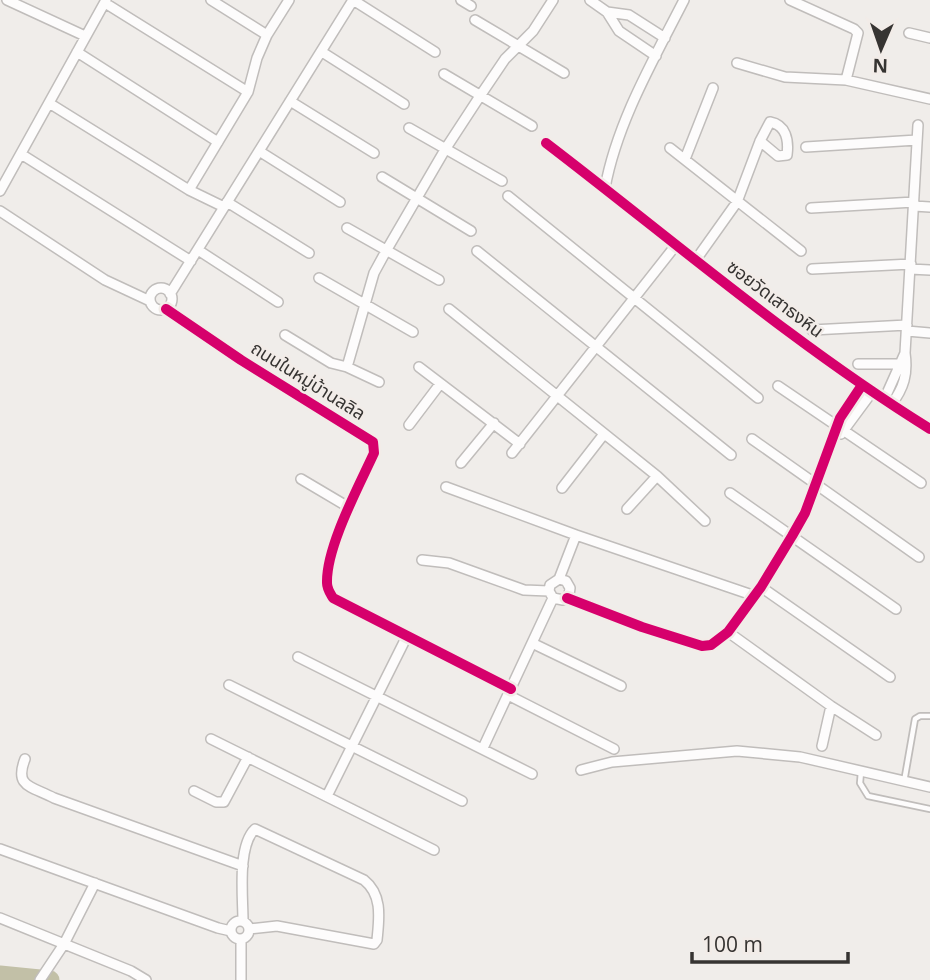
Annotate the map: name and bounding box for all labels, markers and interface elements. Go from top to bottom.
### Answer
north arrow [846,14,916,84]
text: N [872,53,889,79]
street label: ซอยวัดเสาธงหิน [723,254,829,342]
street label: ถนนในหมู่บ้านลลิล [246,335,370,426]
scale bar [692,920,848,964]
text: 100 m [702,930,763,958]

